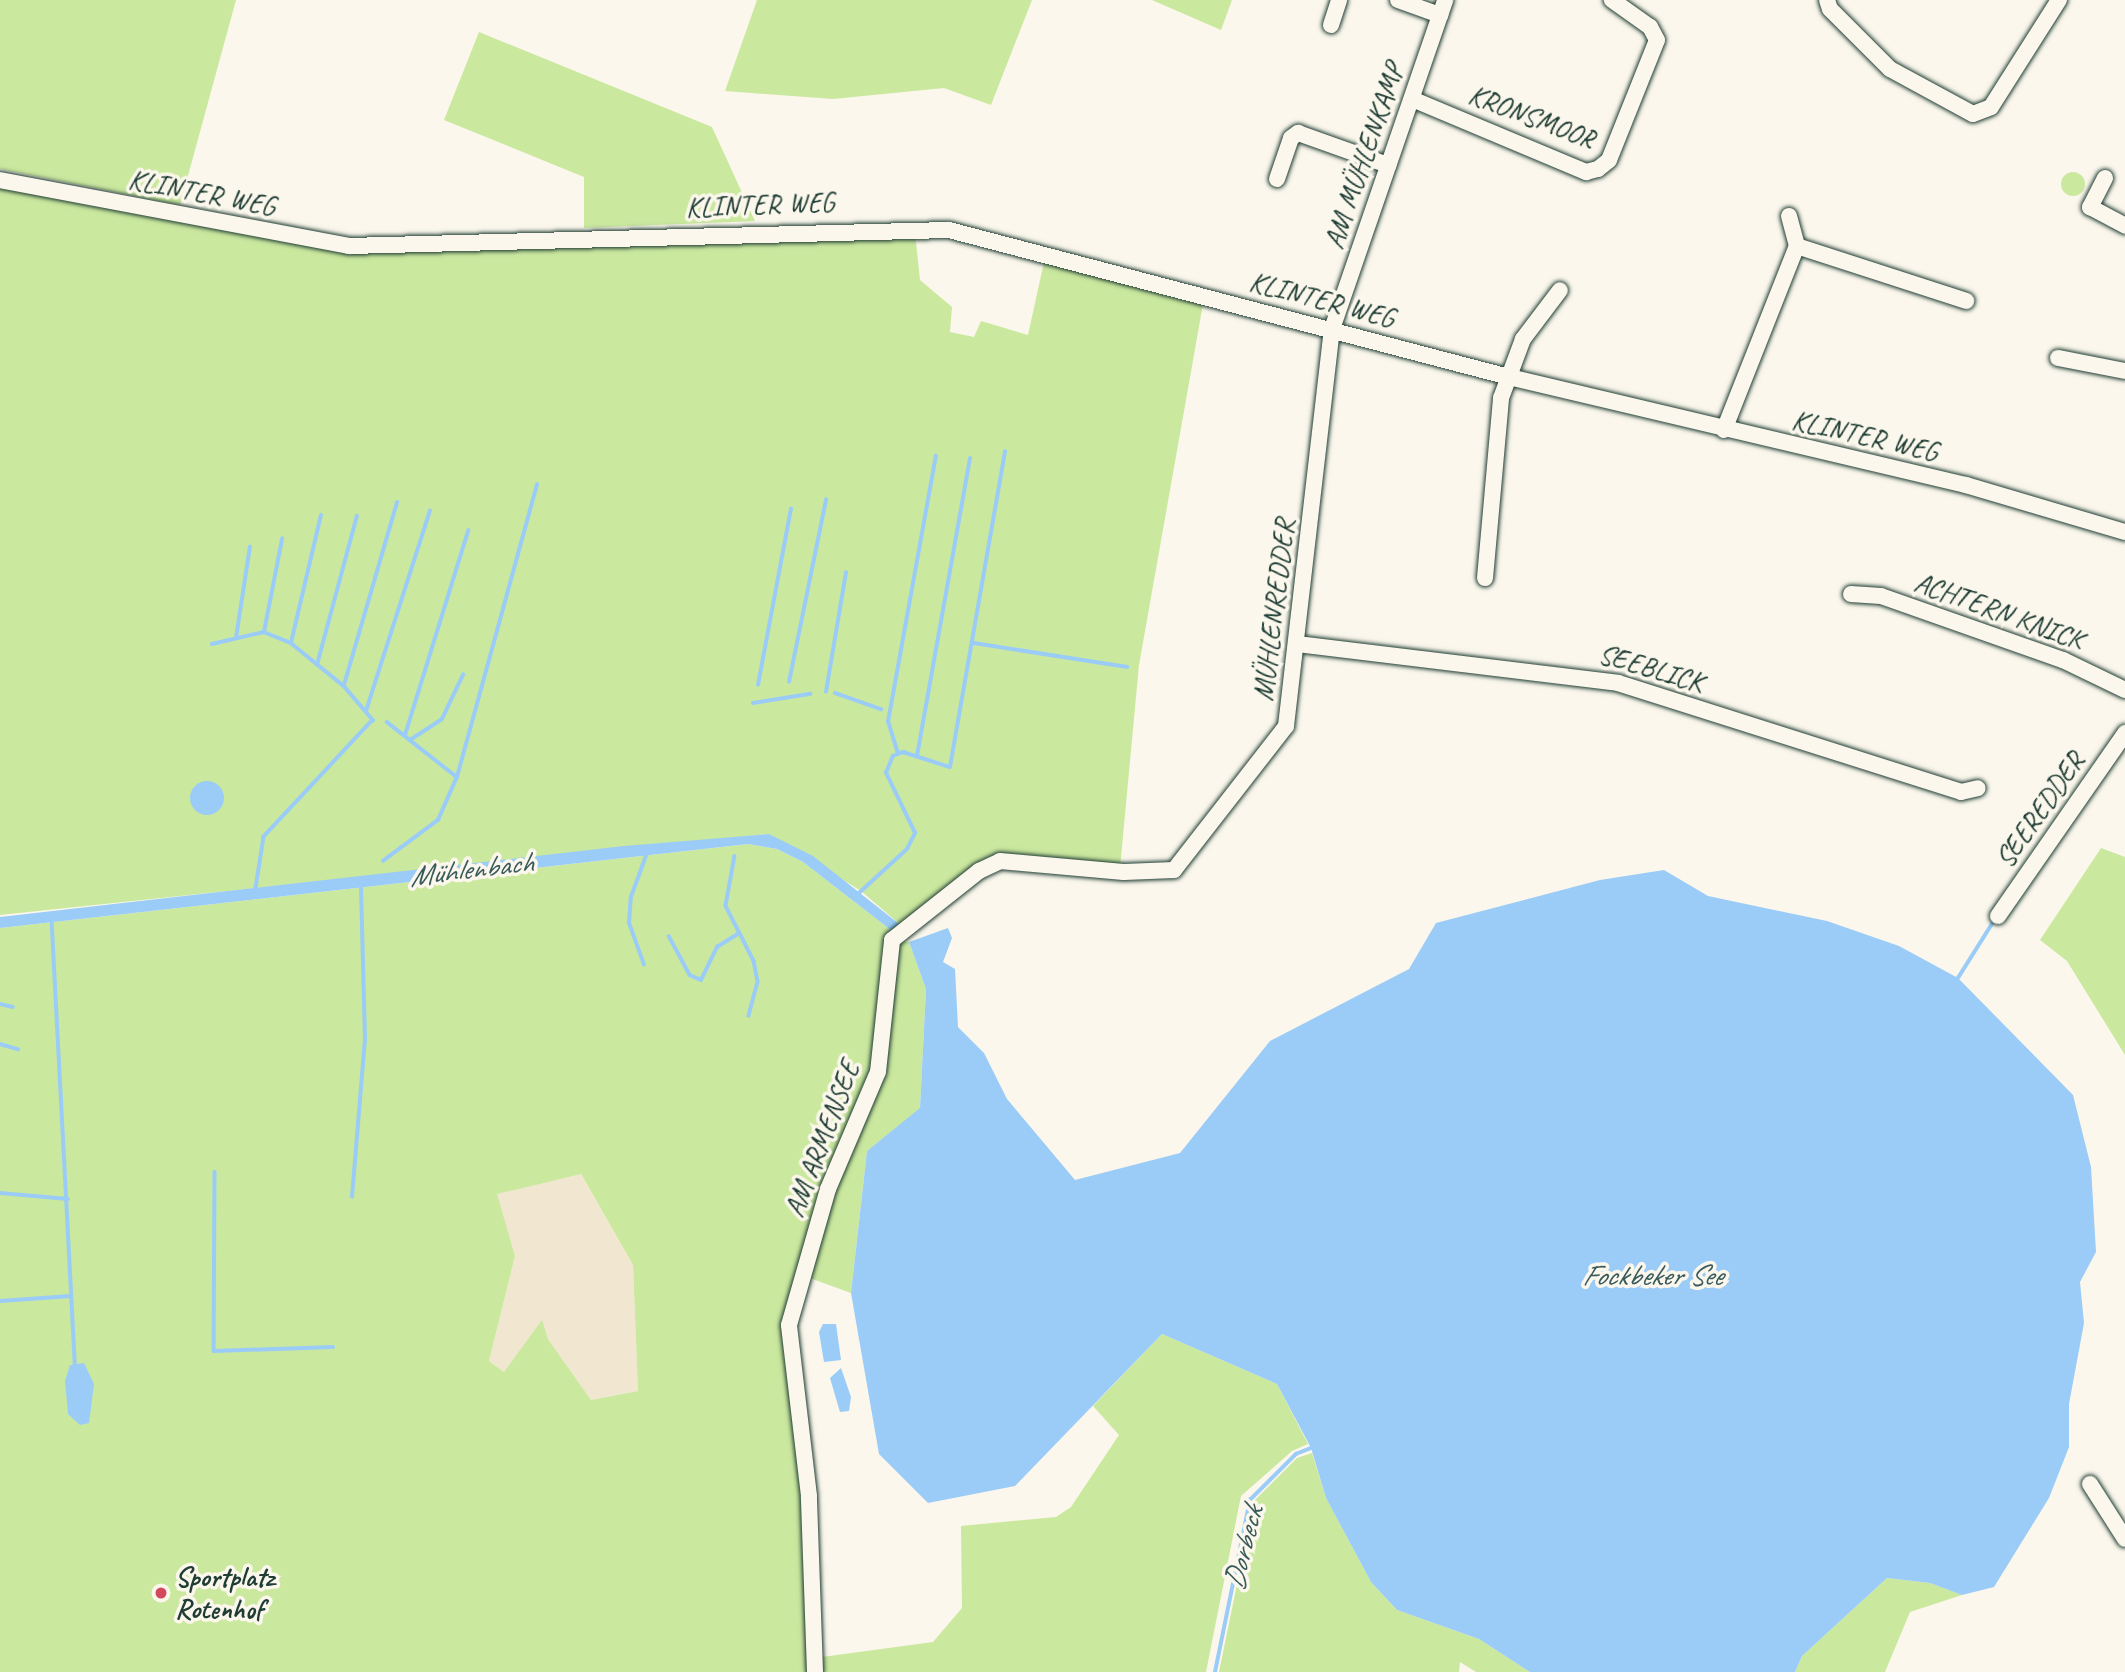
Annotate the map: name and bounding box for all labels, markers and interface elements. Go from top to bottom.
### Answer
street label: AM MÜHLENKAMP [1317,59,1411,253]
street label: KRONSMOOR [1464,78,1600,156]
street label: KLINTER WEG [125,162,279,224]
street label: KLINTER WEG [685,186,835,224]
street label: KLINTER WEG [1245,264,1399,336]
street label: KLINTER WEG [1788,403,1942,469]
street label: MÜHLENREDDER [1246,517,1302,703]
street label: ACHTERN KNICK [1910,565,2088,657]
street label: SEEBLICK [1595,637,1707,699]
street label: SEEREDDER [1988,746,2092,874]
water label: Mühlenbach [407,844,535,894]
street label: AM ARMENSEE [777,1057,867,1221]
water label: Fockbeker See [1582,1257,1722,1293]
water label: Dorbeck [1215,1503,1271,1593]
place label: Sportplatz Rotenhof [175,1560,274,1626]
marker: Sportplatz Rotenhof [153,1585,169,1601]

